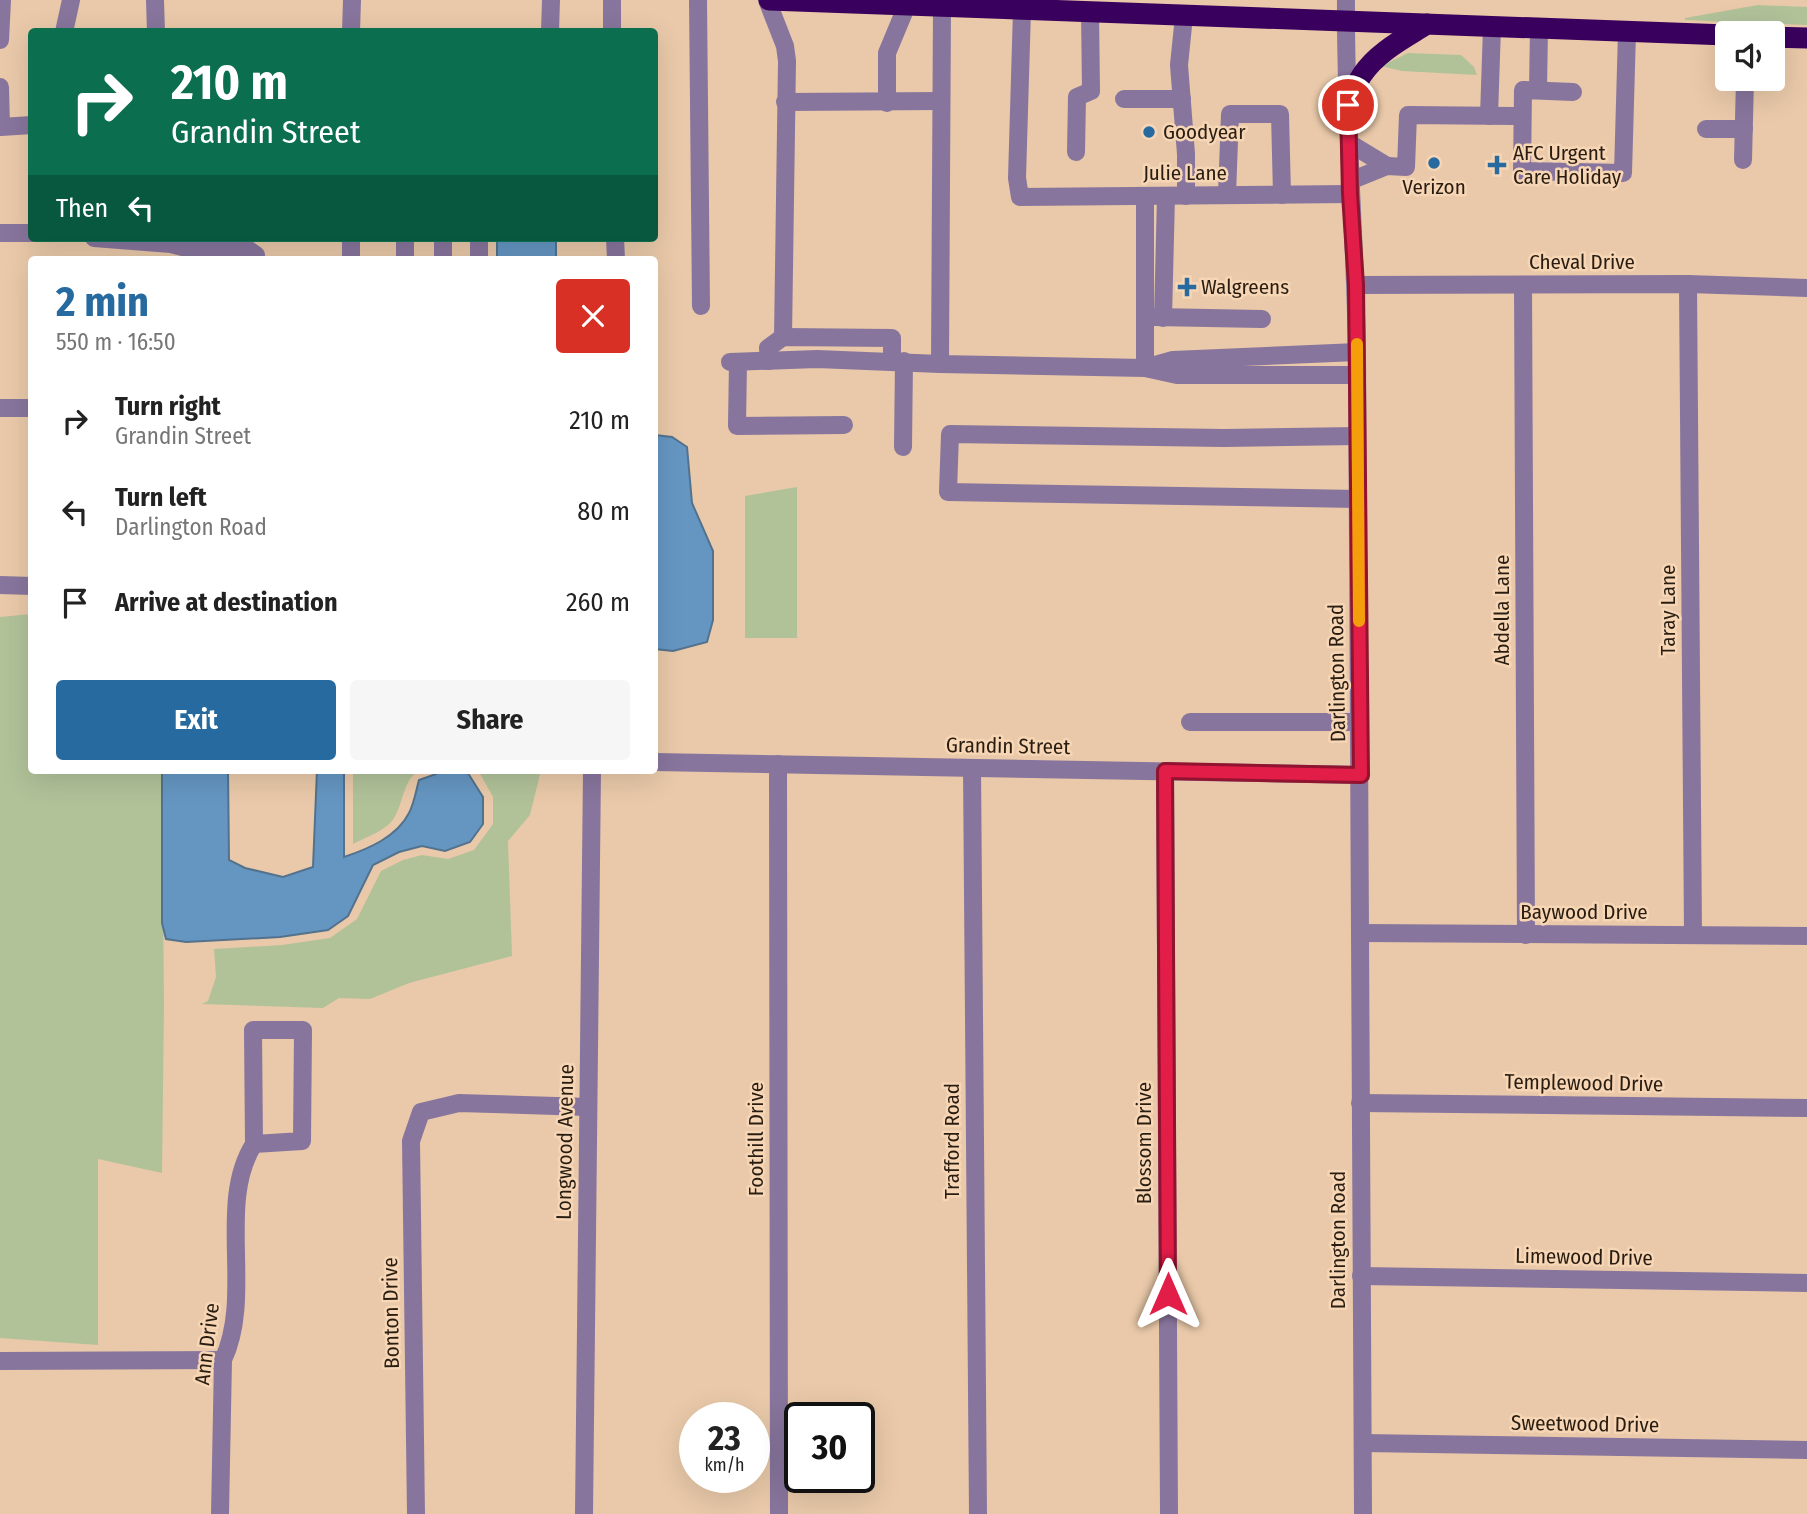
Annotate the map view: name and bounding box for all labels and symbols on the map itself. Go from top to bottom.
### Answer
pin [1318,75,1378,135]
place label: Goodyear [1163,119,1246,145]
marker: Goodyear [1141,124,1157,140]
place label: AFC Urgent Care Holiday [1513,140,1622,190]
marker: Verizon [1426,155,1442,171]
marker: AFC Urgent Care Holiday [1487,155,1507,175]
street label: Julie Lane [1143,160,1227,186]
place label: Verizon [1402,174,1466,200]
street label: Cheval Drive [1529,249,1635,275]
place label: Walgreens [1201,274,1289,300]
marker: Walgreens [1179,279,1195,295]
street label: Abdella Lane [1489,555,1515,665]
street label: Taray Lane [1655,565,1681,655]
street label: Darlington Road [1323,604,1351,742]
street label: Grandin Street [946,732,1070,760]
street label: Baywood Drive [1520,899,1648,925]
street label: Longwood Avenue [551,1064,579,1220]
street label: Templewood Drive [1504,1069,1664,1097]
street label: Foothill Drive [743,1082,769,1196]
street label: Blossom Drive [1131,1082,1157,1204]
street label: Trafford Road [939,1083,965,1199]
street label: Darlington Road [1325,1171,1351,1309]
street label: Limewood Drive [1515,1243,1653,1271]
street label: Bonton Drive [377,1257,405,1369]
position arrow [1131,1257,1205,1331]
street label: Ann Drive [189,1301,225,1387]
speed limit sign: 30 [784,1402,875,1493]
street label: Sweetwood Drive [1511,1410,1659,1438]

